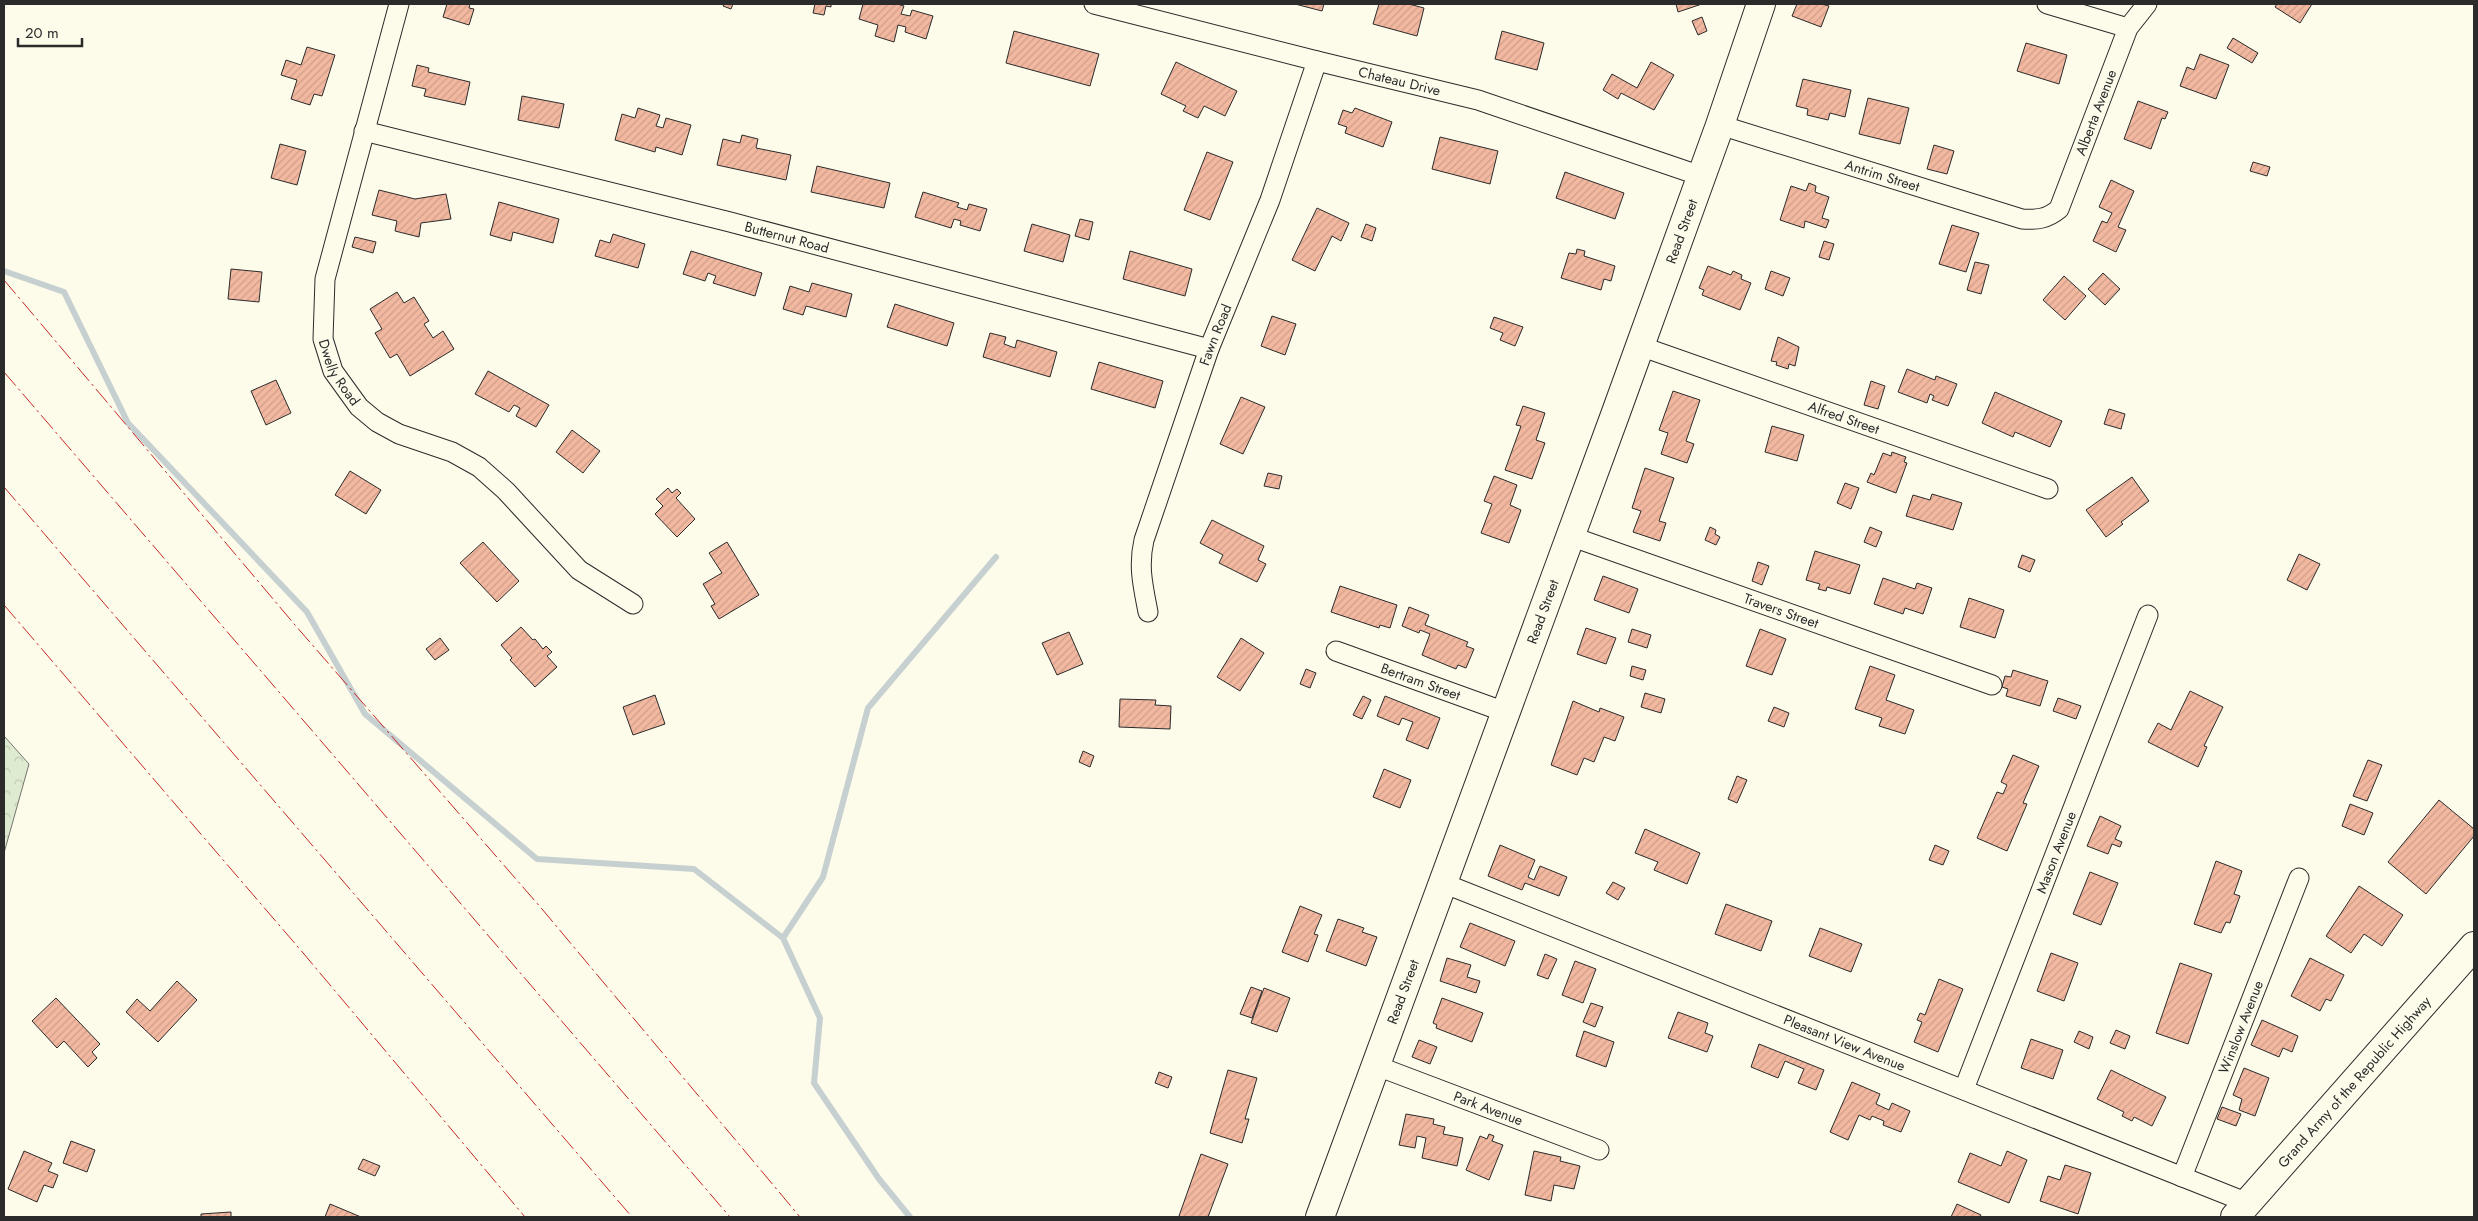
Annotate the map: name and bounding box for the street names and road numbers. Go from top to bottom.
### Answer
street label: Chateau Drive [1356,61,1442,101]
street label: Alberta Avenue [2070,67,2121,158]
street label: Antrim Street [1843,155,1923,197]
street label: Read Street [1661,196,1703,266]
street label: Butternut Road [743,216,831,258]
street label: Fawn Road [1194,301,1236,368]
street label: Dwelly Road [314,337,365,410]
street label: Alfred Street [1806,396,1883,439]
street label: Read Street [1522,576,1564,647]
street label: Travers Street [1741,588,1822,633]
street label: Bertram Street [1378,658,1464,705]
street label: Mason Avenue [2031,808,2081,896]
street label: Read Street [1382,956,1424,1027]
street label: Winslow Avenue [2213,978,2268,1077]
street label: Grand Army of the Republic Highway [2273,991,2436,1172]
street label: Pleasant View Avenue [1781,1009,1908,1076]
street label: Park Avenue [1451,1086,1526,1130]

